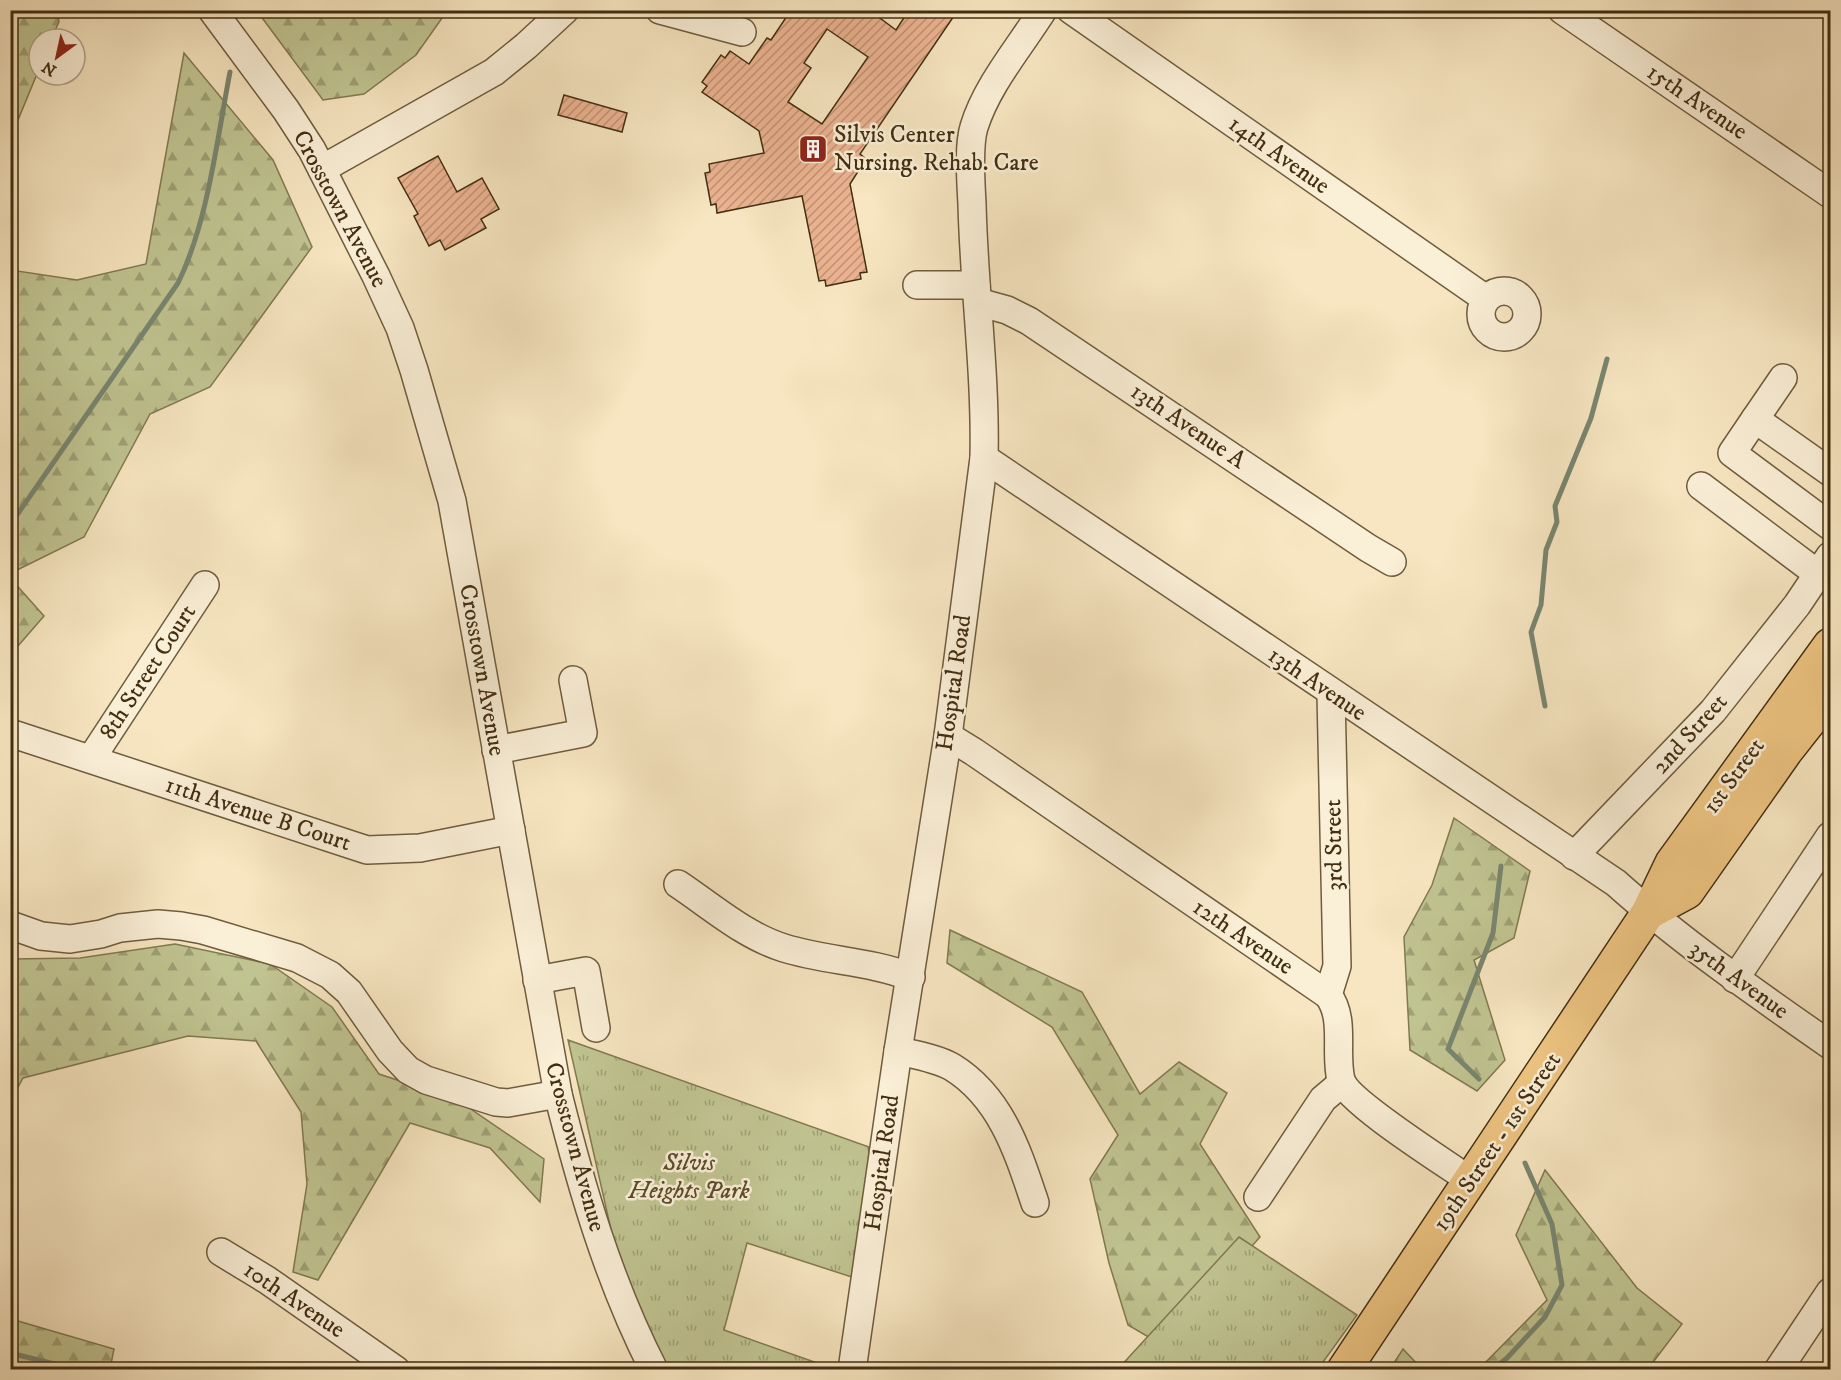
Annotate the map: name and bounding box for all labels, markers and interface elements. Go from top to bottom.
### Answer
north arrow [27,27,87,87]
text: N [38,57,60,81]
street label: 15th Avenue [1641,57,1753,147]
street label: 14th Avenue [1222,109,1336,201]
place label: Silvis Center Nursing. Rehab. Care [834,120,1039,178]
street label: Crosstown Avenue [286,125,394,293]
building icon: Silvis Center Nursing. Rehab. Care [797,133,829,165]
street label: 13th Avenue A [1125,376,1252,476]
street label: Crosstown Avenue [452,582,512,758]
street label: 8th Street Court [93,598,203,745]
street label: Hospital Road [930,613,978,753]
street label: 13th Avenue [1262,640,1372,728]
street label: 2nd Street [1646,687,1734,781]
street label: 1st Street [1696,732,1772,820]
street label: 11th Avenue B Court [161,770,355,858]
street label: 3rd Street [1318,799,1350,891]
street label: 12th Avenue [1187,892,1299,982]
street label: 35th Avenue [1683,934,1795,1026]
street label: 19th Street - 1st Street [1426,1047,1568,1237]
street label: Crosstown Avenue [538,1059,612,1235]
street label: Hospital Road [858,1093,906,1233]
park label: Silvis Heights Park [627,1148,750,1206]
street label: 10th Avenue [237,1255,351,1345]

